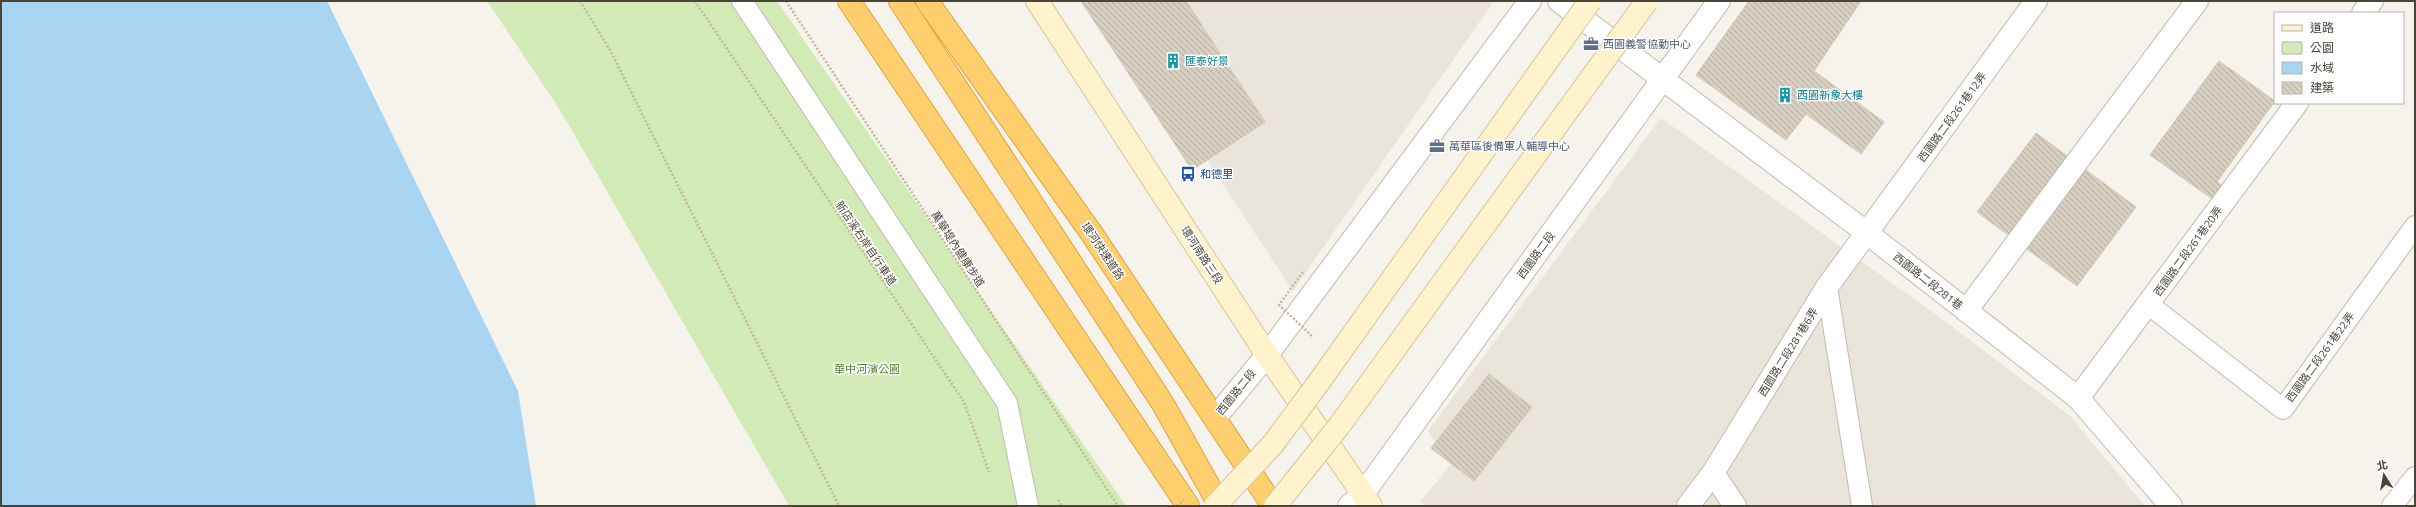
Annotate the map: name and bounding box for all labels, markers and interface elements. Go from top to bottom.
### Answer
legend [2274,12,2404,104]
text: 道路 [2310,18,2334,37]
office icon: 西園義警協勤中心 [1582,35,1600,53]
place label: 西園義警協勤中心 [1603,36,1691,52]
text: 公園 [2310,38,2334,57]
building icon: 匯泰好景 [1164,52,1182,70]
place label: 匯泰好景 [1185,53,1229,69]
text: 水域 [2310,58,2334,77]
street label: 西園路二段261巷12弄 [1914,69,1990,165]
text: 建築 [2310,78,2334,97]
building icon: 西園新象大樓 [1776,86,1794,104]
place label: 西園新象大樓 [1797,87,1863,103]
office icon: 萬華區後備軍人輔導中心 [1428,137,1446,155]
place label: 萬華區後備軍人輔導中心 [1449,138,1570,154]
bus stop icon: 和德里 [1179,165,1197,183]
place label: 和德里 [1200,166,1233,182]
street label: 新店溪右岸自行車道 [832,197,900,289]
street label: 西園路二段261巷20弄 [2150,203,2226,299]
street label: 萬華堤內健康步道 [927,208,989,290]
street label: 環河快速道路 [1078,219,1128,283]
street label: 環河南路三段 [1177,223,1227,287]
street label: 西園路二段 [1513,228,1559,282]
street label: 西園路二段281巷 [1890,249,1966,313]
street label: 西園路二段281巷6弄 [1754,305,1822,399]
street label: 西園路二段261巷22弄 [2282,309,2358,405]
park label: 華中河濱公園 [834,361,900,377]
street label: 西園路二段 [1212,366,1260,418]
north arrow [2364,455,2404,495]
text: 北 [2375,456,2389,474]

